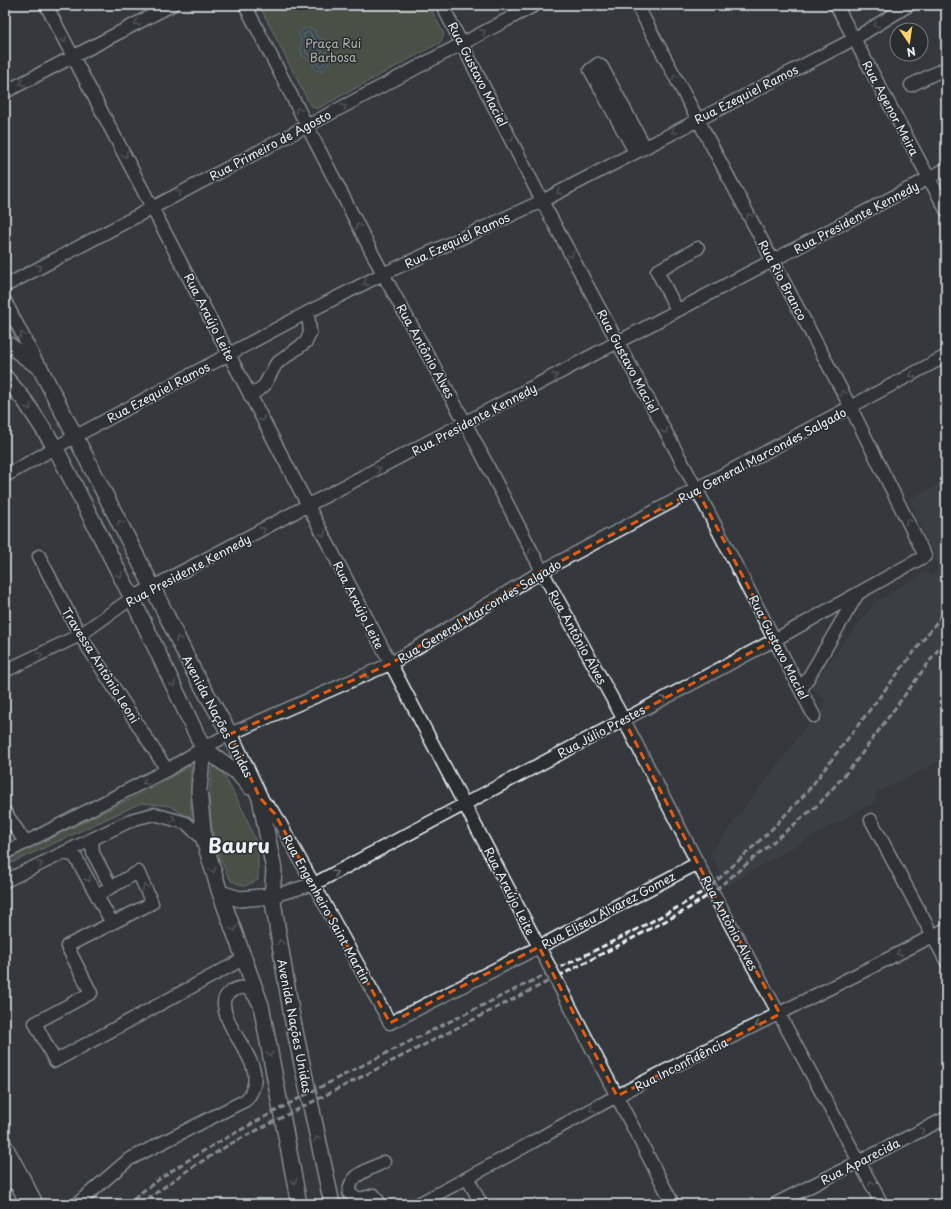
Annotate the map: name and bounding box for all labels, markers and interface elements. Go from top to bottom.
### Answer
one-way arrow [134,18,141,26]
street label: Rua Gustavo Maciel [444,19,512,129]
one-way arrow [873,21,880,28]
north arrow [889,22,929,62]
one-way arrow [479,30,486,37]
park label: Praça Rui Barbosa [305,34,361,66]
one-way arrow [59,35,67,43]
text: N [905,43,918,62]
street label: Rua Agenor Meira [858,57,924,159]
street label: Rua Ezequiel Ramos [691,60,801,128]
one-way arrow [672,73,679,81]
one-way arrow [19,79,26,86]
one-way arrow [340,104,347,112]
street label: Rua Primeiro de Agosto [206,105,334,185]
one-way arrow [295,107,303,115]
one-way arrow [671,127,679,134]
one-way arrow [506,135,514,143]
one-way arrow [120,150,128,158]
street label: Rua Presidente Kennedy [790,176,922,258]
one-way arrow [556,187,564,195]
one-way arrow [175,190,182,198]
street label: Rua Ezequiel Ramos [401,208,513,272]
one-way arrow [746,213,754,220]
one-way arrow [355,222,363,230]
street label: Rua Rio Branco [754,237,812,324]
one-way arrow [566,251,574,258]
one-way arrow [35,264,43,272]
street label: Rua Araújo Leite [180,270,240,365]
one-way arrow [362,278,370,286]
street label: Rua Antônio Alves [393,300,460,402]
street label: Rua Gustavo Maciel [593,306,663,416]
one-way arrow [19,331,27,339]
street label: Rua Ezequiel Ramos [103,357,213,427]
one-way arrow [909,370,916,377]
one-way arrow [551,373,558,380]
street label: Rua Presidente Kennedy [408,378,540,460]
one-way arrow [840,389,848,397]
one-way arrow [25,403,32,410]
street label: Rua General Marcondes Salgado [675,403,850,507]
one-way arrow [258,415,265,422]
one-way arrow [661,427,668,434]
one-way arrow [374,466,381,474]
one-way arrow [658,504,665,511]
one-way arrow [905,518,913,525]
one-way arrow [117,519,125,527]
one-way arrow [259,527,266,534]
street label: Rua Presidente Kennedy [122,529,254,611]
one-way arrow [318,530,326,537]
one-way arrow [528,547,536,555]
street label: Rua General Marcondes Salgado [394,555,565,667]
street label: Rua Araújo Leite [329,558,389,653]
one-way arrow [115,571,123,579]
street label: Rua Antônio Alves [545,586,612,688]
street label: Rua Gustavo Maciel [745,592,813,702]
street label: Travessa Antônio Leoni [58,604,144,726]
one-way arrow [175,636,183,643]
one-way arrow [36,652,43,659]
street label: Avenida Nações Unidas [178,652,258,781]
one-way arrow [362,670,369,678]
one-way arrow [168,681,176,688]
one-way arrow [659,696,667,703]
street label: Rua Júlio Prestes [554,700,648,762]
one-way arrow [243,722,250,730]
one-way arrow [141,777,149,785]
one-way arrow [445,808,452,816]
one-way arrow [169,814,176,823]
district label: Bauru [208,830,270,860]
street label: Rua Engenheiro Saint Martin [278,831,376,987]
street label: Rua Araújo Leite [480,844,540,939]
one-way arrow [36,861,43,869]
one-way arrow [208,866,217,873]
street label: Rua Eliseu Alvarez Gomez [538,867,678,953]
one-way arrow [331,870,338,877]
street label: Rua Antônio Alves [697,872,763,974]
one-way arrow [84,875,91,882]
one-way arrow [142,884,150,892]
one-way arrow [229,926,237,933]
one-way arrow [276,939,285,945]
one-way arrow [896,949,903,956]
street label: Avenida Nações Unidas [273,957,317,1095]
one-way arrow [755,1020,762,1028]
street label: Rua Inconfidência [631,1032,732,1095]
one-way arrow [265,1051,274,1057]
one-way arrow [589,1105,597,1112]
one-way arrow [918,1127,926,1135]
street label: Rua Aparecida [817,1133,903,1189]
one-way arrow [313,1135,322,1142]
one-way arrow [289,1178,298,1185]
one-way arrow [868,1180,875,1187]

